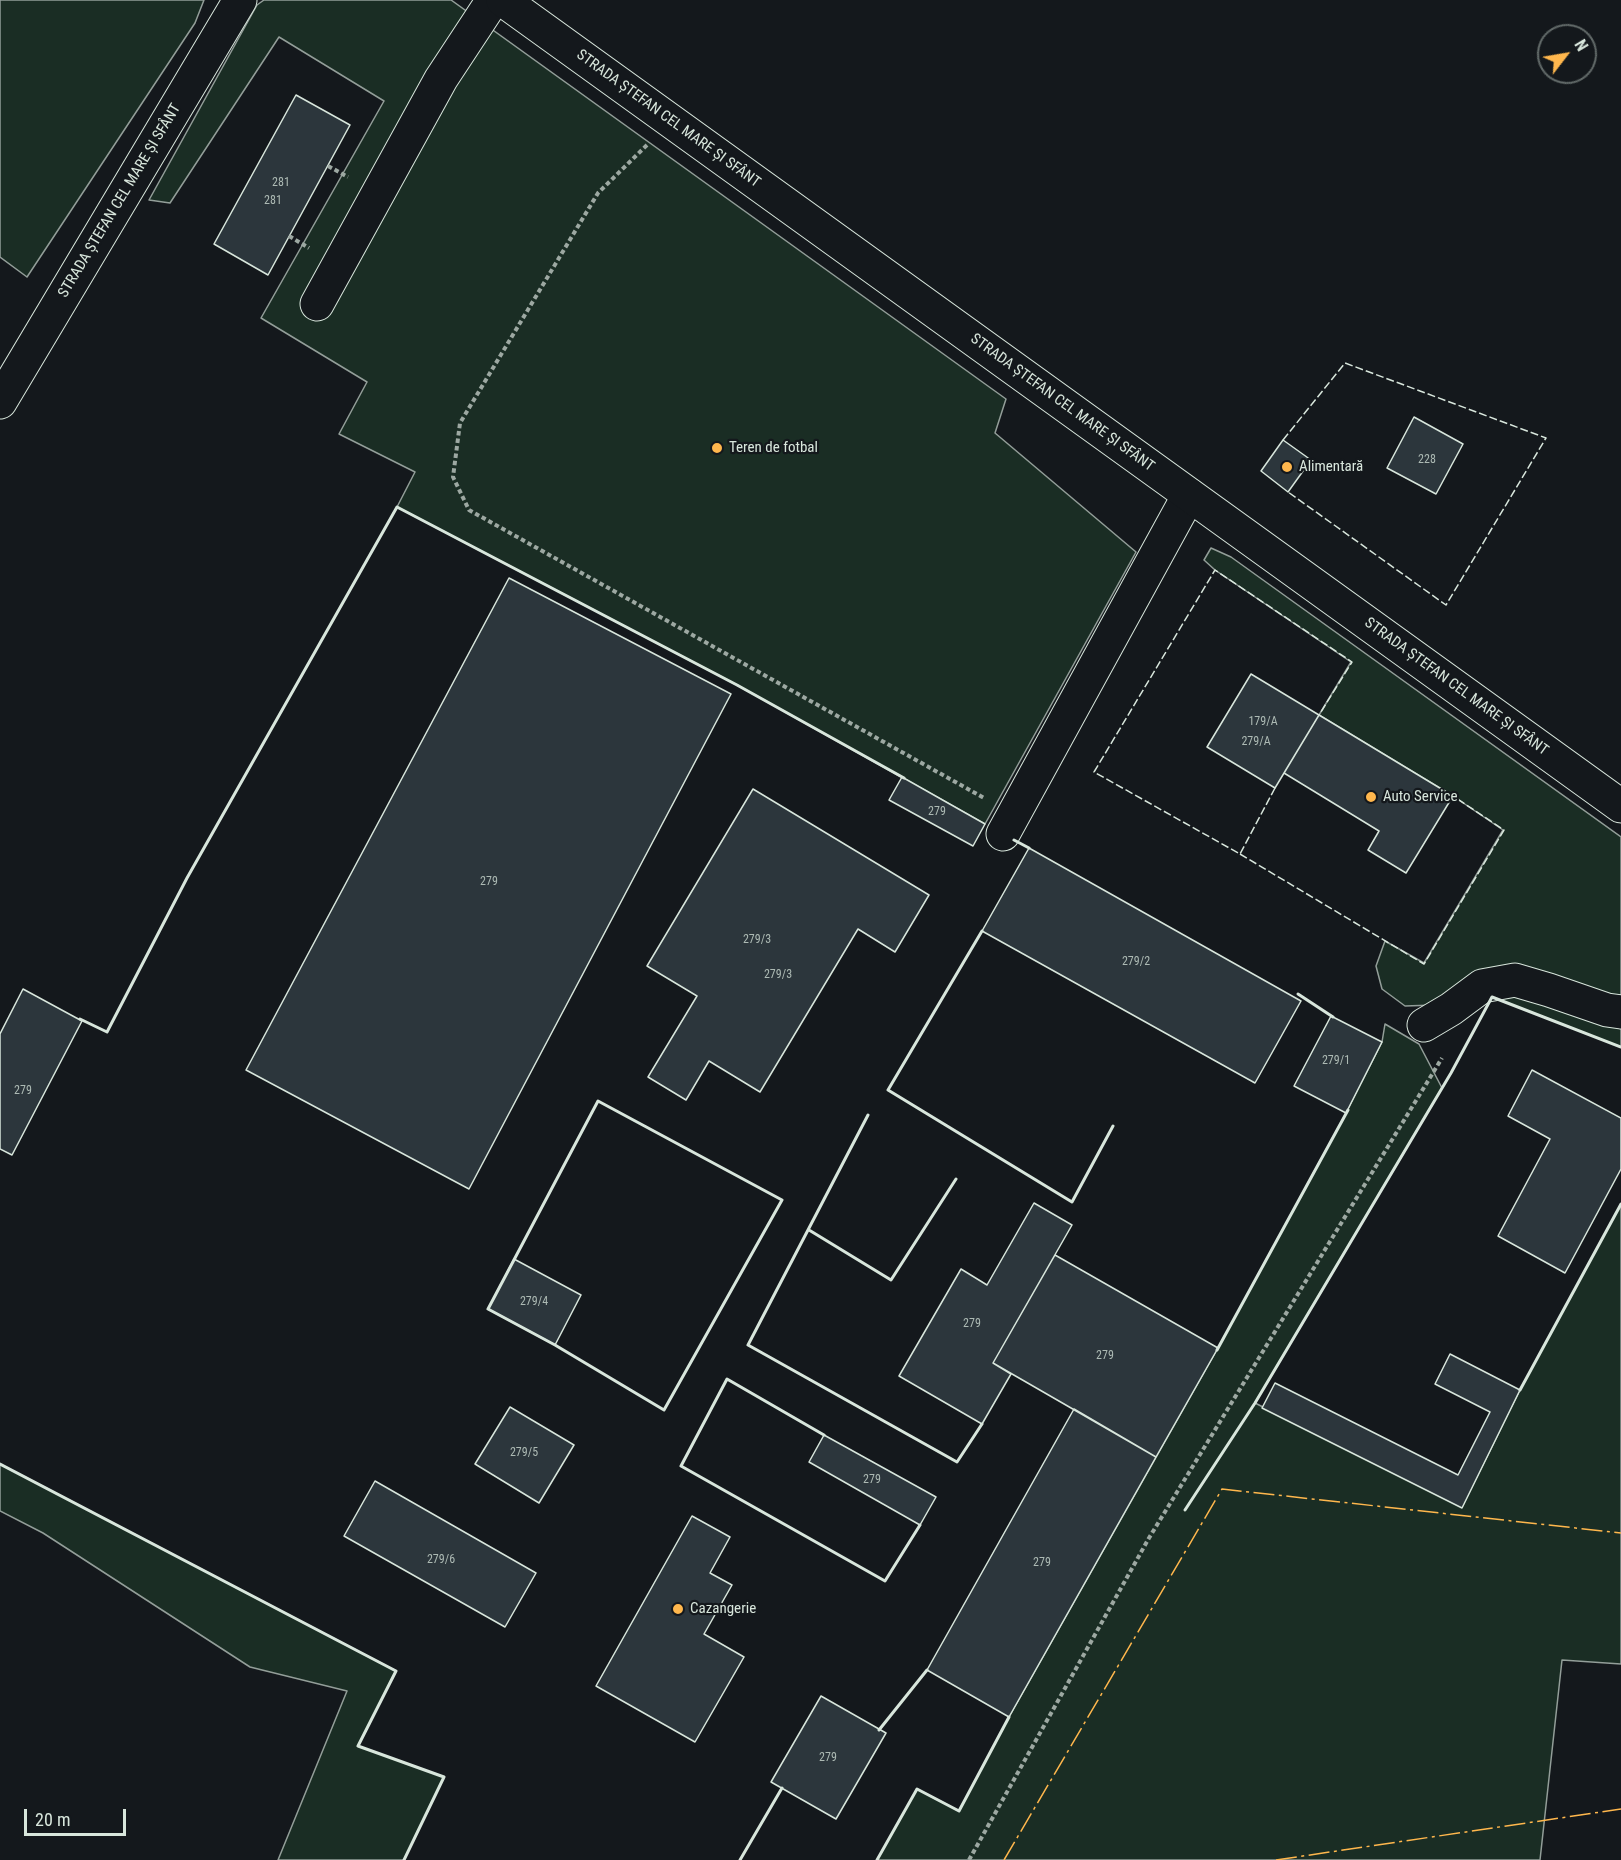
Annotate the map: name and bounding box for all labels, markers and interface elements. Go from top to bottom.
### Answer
north arrow [1537,24,1597,84]
text: N [1570,36,1592,55]
street label: STRADA ȘTEFAN CEL MARE ȘI SFÂNT [573,46,763,192]
street label: STRADA ȘTEFAN CEL MARE ȘI SFÂNT [55,101,185,301]
house number: 281 [272,176,290,190]
house number: 281 [264,194,282,208]
street label: STRADA ȘTEFAN CEL MARE ȘI SFÂNT [967,330,1157,476]
place label: Teren de fotbal [729,439,818,457]
marker: Teren de fotbal [710,441,724,455]
house number: 228 [1418,453,1436,467]
place label: Alimentară [1299,458,1363,476]
marker: Alimentară [1280,460,1294,474]
street label: STRADA ȘTEFAN CEL MARE ȘI SFÂNT [1361,614,1551,760]
house number: 179/A [1248,715,1278,729]
house number: 279/A [1241,735,1271,749]
place label: Auto Service [1383,788,1457,806]
marker: Auto Service [1364,790,1378,804]
house number: 279 [928,805,946,819]
house number: 279 [480,875,498,889]
house number: 279/3 [743,933,771,947]
house number: 279/2 [1122,955,1150,969]
house number: 279/3 [764,968,792,982]
house number: 279/1 [1322,1054,1350,1068]
house number: 279 [14,1084,32,1098]
house number: 279/4 [520,1295,548,1309]
house number: 279 [963,1317,981,1331]
house number: 279 [1096,1349,1114,1363]
house number: 279/5 [510,1446,538,1460]
house number: 279 [863,1473,881,1487]
house number: 279/6 [427,1553,455,1567]
house number: 279 [1033,1556,1051,1570]
place label: Cazangerie [690,1600,756,1618]
marker: Cazangerie [671,1602,685,1616]
house number: 279 [819,1751,837,1765]
scale bar [27,1797,129,1835]
text: 20 m [35,1809,70,1830]

